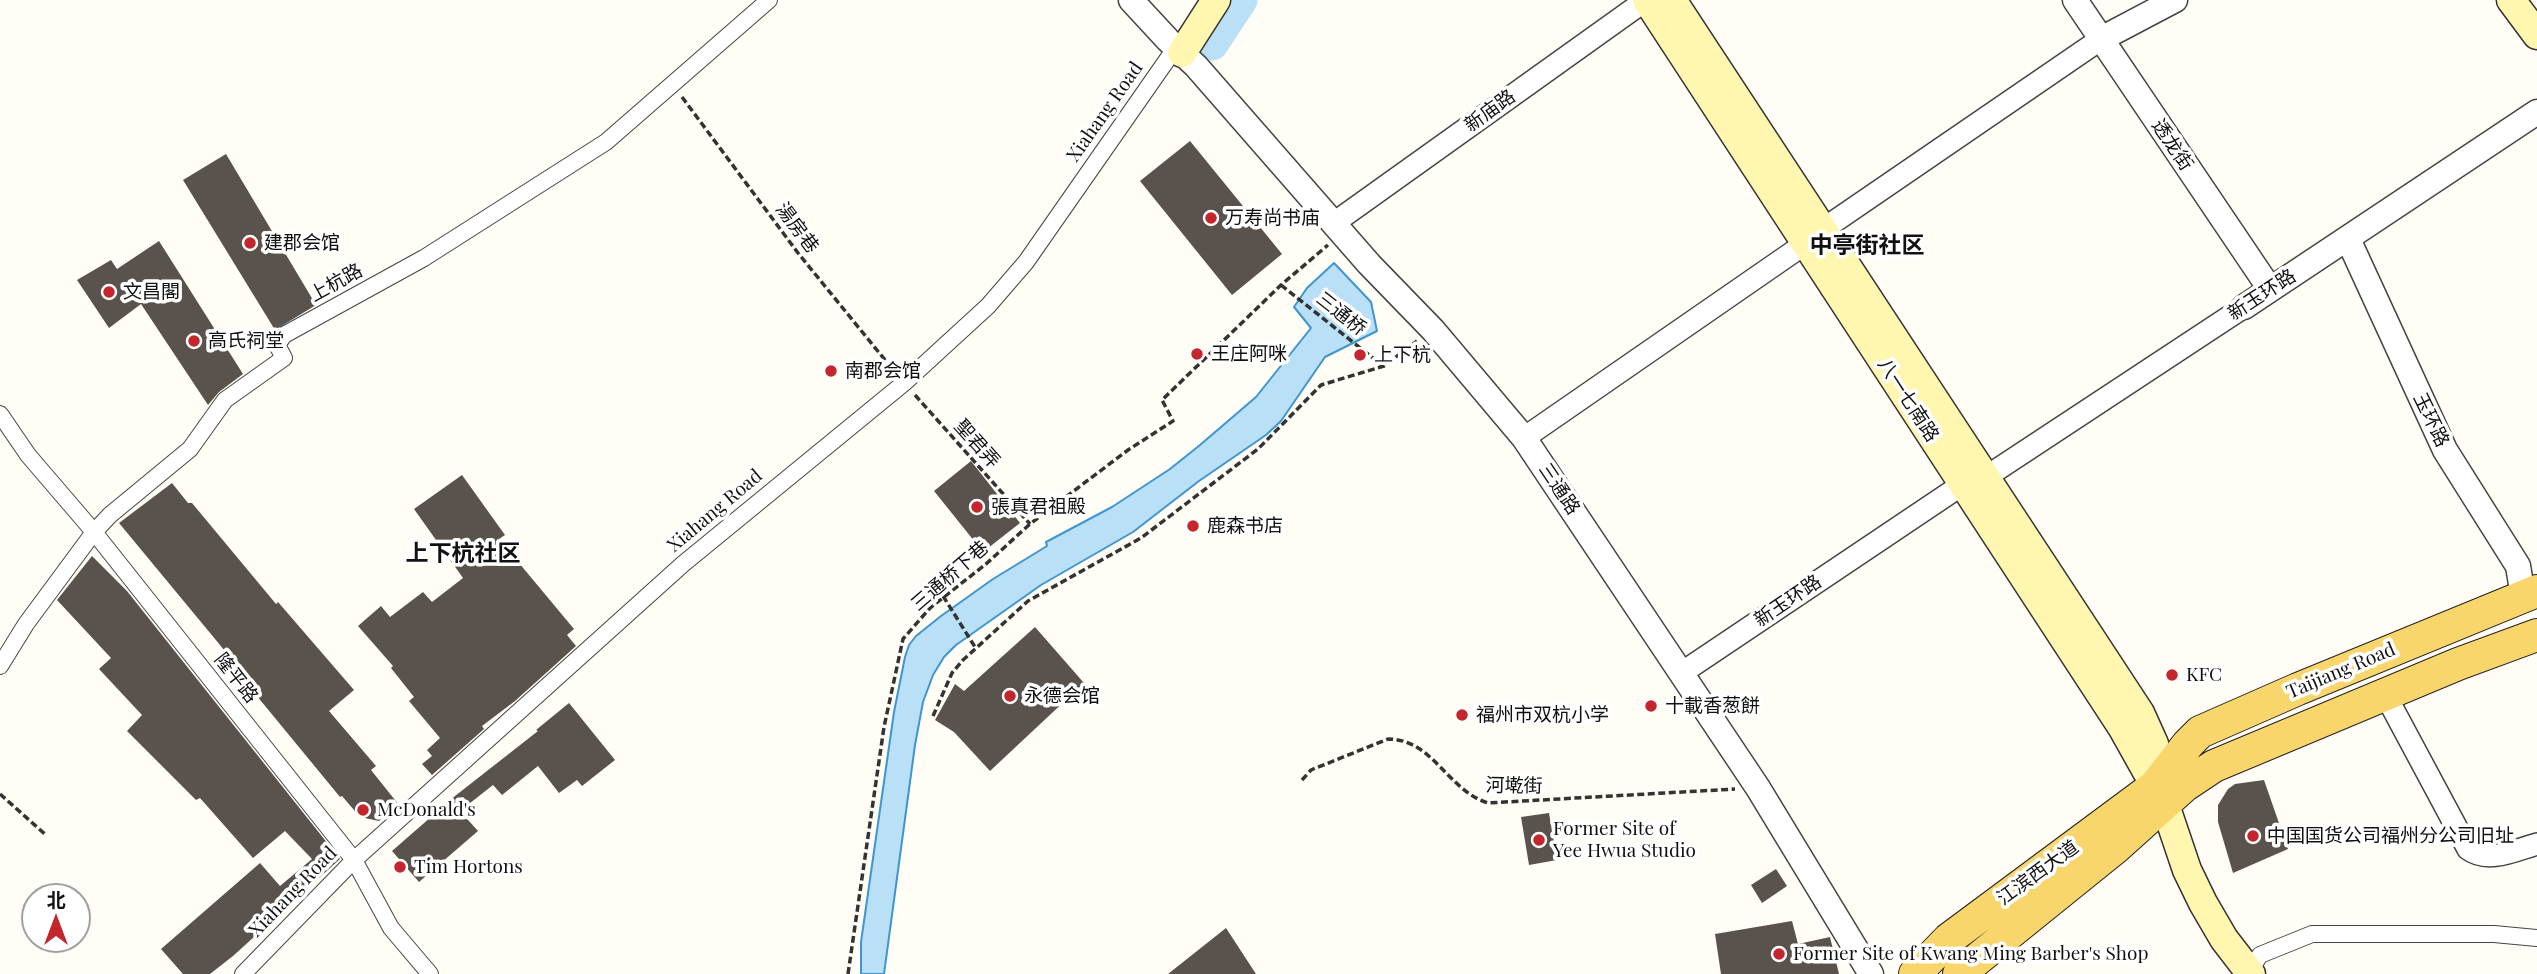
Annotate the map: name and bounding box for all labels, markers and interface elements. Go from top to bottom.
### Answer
street label: Xiahang Road [1062,58,1148,166]
street label: 新庙路 [1460,85,1520,137]
street label: 透龙街 [2147,115,2197,175]
street label: 湯房巷 [771,198,823,258]
place label: 万寿尚书庙 [1225,207,1320,229]
marker: 万寿尚书庙 [1203,210,1219,226]
place label: 建郡会馆 [264,232,340,254]
district label: 中亭街社区 [1810,232,1924,260]
marker: 建郡会馆 [242,235,258,251]
street label: 上杭路 [306,259,366,307]
street label: 新玉环路 [2224,265,2300,325]
place label: 文昌閣 [123,281,180,303]
marker: 文昌閣 [101,284,117,300]
street label: 三通桥 [1312,287,1370,341]
place label: 高氏祠堂 [208,330,284,352]
marker: 高氏祠堂 [186,333,202,349]
place label: 王庄阿咪 [1211,343,1287,365]
place label: 上下杭 [1374,344,1431,366]
marker: 王庄阿咪 [1189,346,1205,362]
marker: 上下杭 [1352,347,1368,363]
street label: 八一七南路 [1873,354,1943,446]
place label: 南郡会馆 [845,360,921,382]
marker: 南郡会馆 [823,363,839,379]
street label: 玉环路 [2408,389,2454,451]
street label: 聖君弄 [949,415,1005,473]
street label: 三通路 [1534,459,1584,519]
street label: Xiahang Road [663,465,767,557]
place label: 張真君祖殿 [991,496,1086,518]
marker: 張真君祖殿 [969,499,985,515]
place label: 鹿森书店 [1207,515,1283,537]
marker: 鹿森书店 [1185,518,1201,534]
street label: 三通桥下巷 [907,536,993,616]
district label: 上下杭社区 [406,540,520,568]
street label: 新玉环路 [1750,570,1826,632]
street label: Taijiang Road [2283,638,2399,704]
street label: 隆平路 [209,649,263,707]
place label: KFC [2186,664,2222,686]
marker: KFC [2164,667,2180,683]
place label: 永德会馆 [1024,685,1100,707]
marker: 永德会馆 [1002,688,1018,704]
place label: 十載香葱餅 [1665,695,1760,717]
marker: 十載香葱餅 [1643,698,1659,714]
place label: 福州市双杭小学 [1476,704,1609,726]
marker: 福州市双杭小学 [1454,707,1470,723]
street label: 河墘街 [1485,774,1543,798]
place label: McDonald's [377,799,476,821]
marker: McDonald's [355,802,371,818]
place label: Former Site of Yee Hwua Studio [1553,818,1696,862]
place label: 中国国货公司福州分公司旧址 [2267,825,2514,847]
marker: 中国国货公司福州分公司旧址 [2245,828,2261,844]
marker: Former Site of Yee Hwua Studio [1531,832,1547,848]
street label: 江滨西大道 [1993,836,2083,910]
street label: Xiahang Road [244,842,342,942]
place label: Tim Hortons [414,856,523,878]
marker: Tim Hortons [392,859,408,875]
north arrow [21,883,91,953]
text: 北 [46,886,66,912]
place label: Former Site of Kwang Ming Barber's Shop [1793,943,2148,965]
marker: Former Site of Kwang Ming Barber's Shop [1771,946,1787,962]

